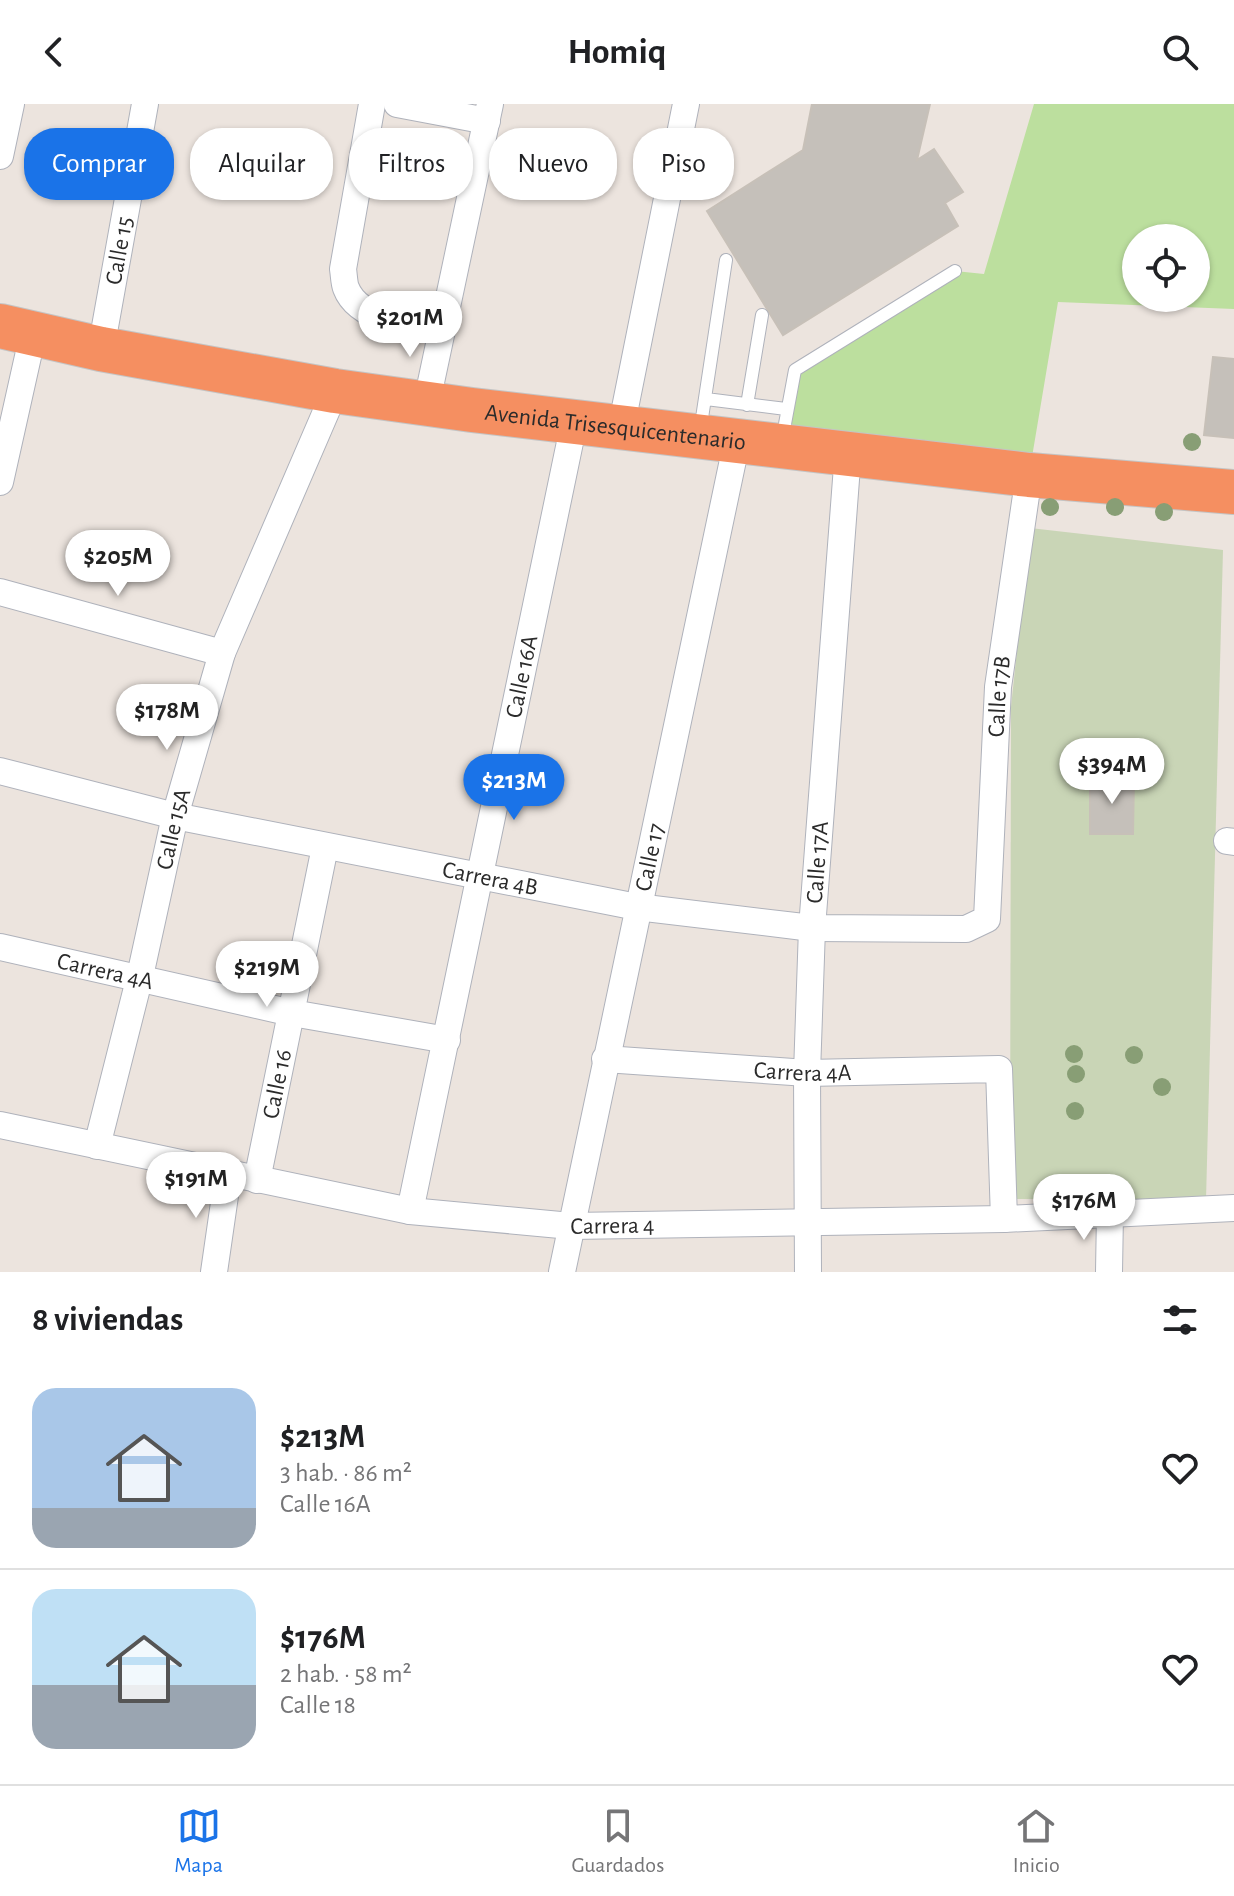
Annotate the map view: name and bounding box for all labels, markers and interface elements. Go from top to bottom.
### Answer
icon: back [32,30,76,74]
icon: search [1158,30,1202,74]
text: Homiq [567,34,667,70]
chip: Comprar [24,128,174,200]
chip: Alquilar [190,128,333,200]
chip: Filtros [349,128,473,200]
chip: Nuevo [489,128,617,200]
chip: Piso [633,128,734,200]
street label: Calle 15 [102,215,138,287]
map controls [1122,224,1210,312]
button: locate [1122,224,1210,312]
pin: $201M [354,291,466,359]
text: $201M [376,304,444,330]
street label: Avenida Trisesquicentenario [483,401,747,455]
pin: $205M [62,530,174,598]
text: $205M [83,543,153,569]
street label: Calle 16A [502,633,543,720]
street label: Calle 17B [985,654,1015,738]
pin: $178M [111,684,223,752]
text: $178M [134,697,200,723]
pin: $394M [1056,738,1168,806]
text: $394M [1077,751,1147,777]
pin: $213M [458,754,570,822]
text: $213M [481,767,547,793]
street label: Calle 15A [153,786,195,872]
street label: Calle 17A [803,820,833,904]
street label: Calle 17 [632,821,669,893]
street label: Carrera 4B [440,858,540,900]
pin: $219M [211,941,323,1009]
street label: Carrera 4A [55,949,156,994]
text: $219M [234,954,300,980]
street label: Calle 16 [259,1047,296,1121]
street label: Carrera 4A [753,1058,852,1086]
pin: $191M [140,1152,252,1220]
text: $191M [164,1165,228,1191]
pin: $176M [1028,1174,1140,1242]
text: $176M [1051,1187,1117,1213]
street label: Carrera 4 [570,1214,655,1239]
icon: filters [1158,1298,1202,1342]
text: 8 viviendas [32,1303,183,1337]
icon: home [96,1420,192,1516]
text: $213M [280,1420,365,1454]
icon: heart [1158,1446,1202,1490]
text: 3 hab. · 86 m² [280,1460,412,1486]
text: Calle 16A [280,1491,371,1517]
icon: home [96,1621,192,1717]
text: $176M [280,1621,366,1655]
icon: heart [1158,1647,1202,1691]
text: 2 hab. · 58 m² [280,1661,412,1687]
text: Calle 18 [280,1692,356,1718]
tab: Mapa [174,1804,223,1878]
tab: Guardados [571,1804,664,1878]
tab: Inicio [1013,1804,1060,1878]

